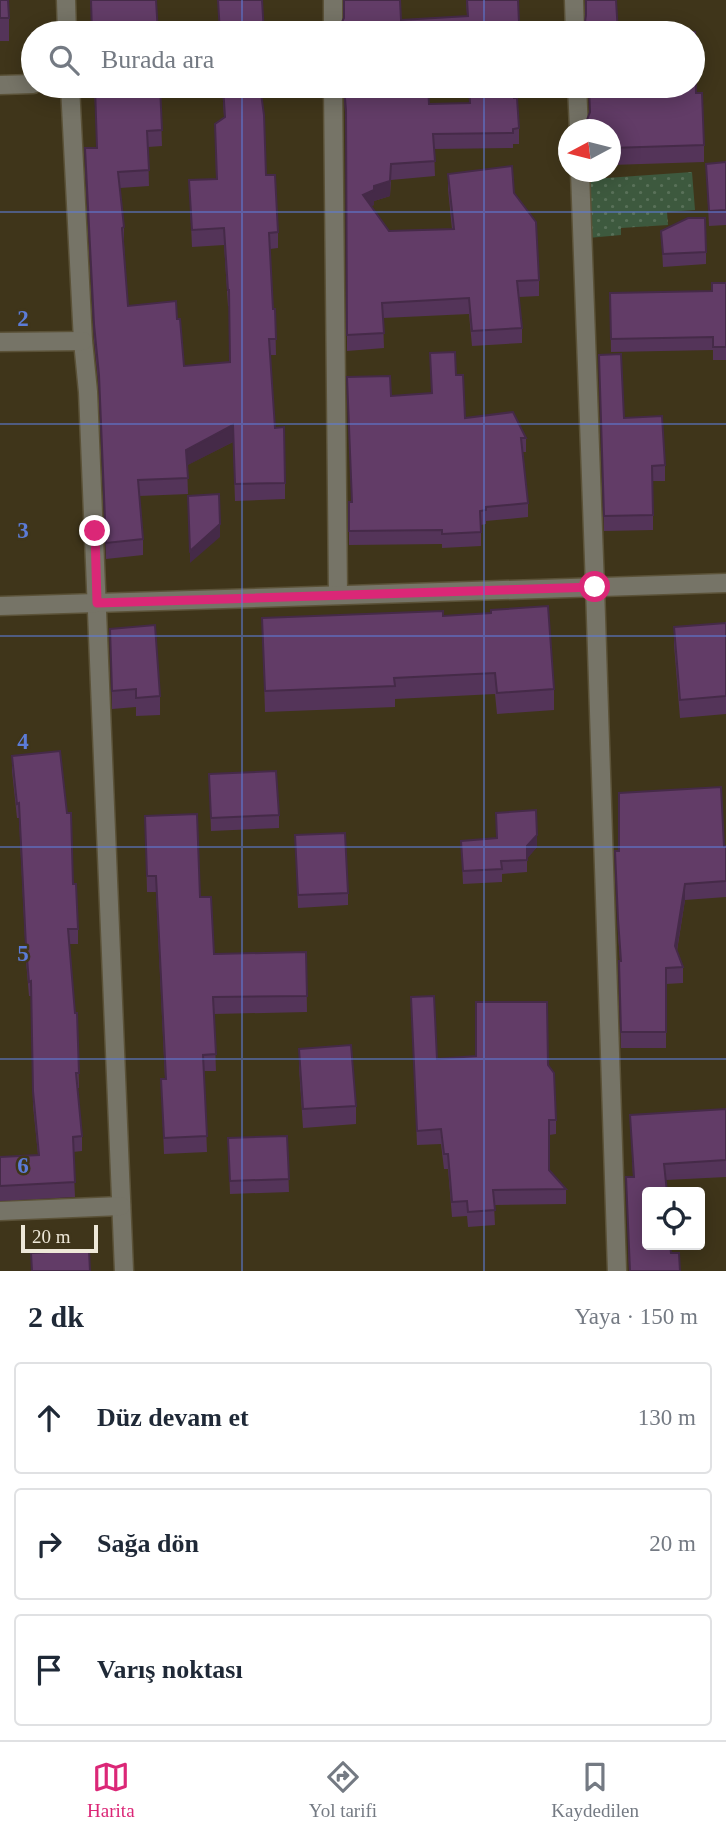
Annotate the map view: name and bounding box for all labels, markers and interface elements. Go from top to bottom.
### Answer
search box [21,21,705,98]
icon: search [45,41,83,79]
text: Burada ara [101,45,214,74]
north arrow [558,119,621,182]
text: 2 [17,306,29,331]
route end [79,515,110,546]
text: 3 [17,518,29,543]
route start [579,571,610,602]
text: 4 [17,729,29,754]
text: 5 [17,941,29,966]
text: 6 [17,1153,29,1178]
map controls [642,1187,705,1250]
button: locate [642,1187,705,1250]
scale bar [21,1222,98,1254]
text: 20 m [32,1226,71,1247]
text: 2 dk [28,1300,84,1333]
text: Yaya · 150 m [574,1304,698,1329]
icon: ahead [30,1399,68,1437]
text: Düz devam et [97,1403,249,1432]
text: 130 m [638,1405,696,1430]
icon: right [30,1525,68,1563]
text: Sağa dön [97,1529,199,1558]
text: 20 m [649,1531,696,1556]
icon: arrive [30,1651,68,1689]
text: Varış noktası [97,1655,243,1684]
tab: Harita [87,1758,135,1822]
tab: Yol tarifi [309,1758,377,1822]
tab: Kaydedilen [551,1758,639,1822]

